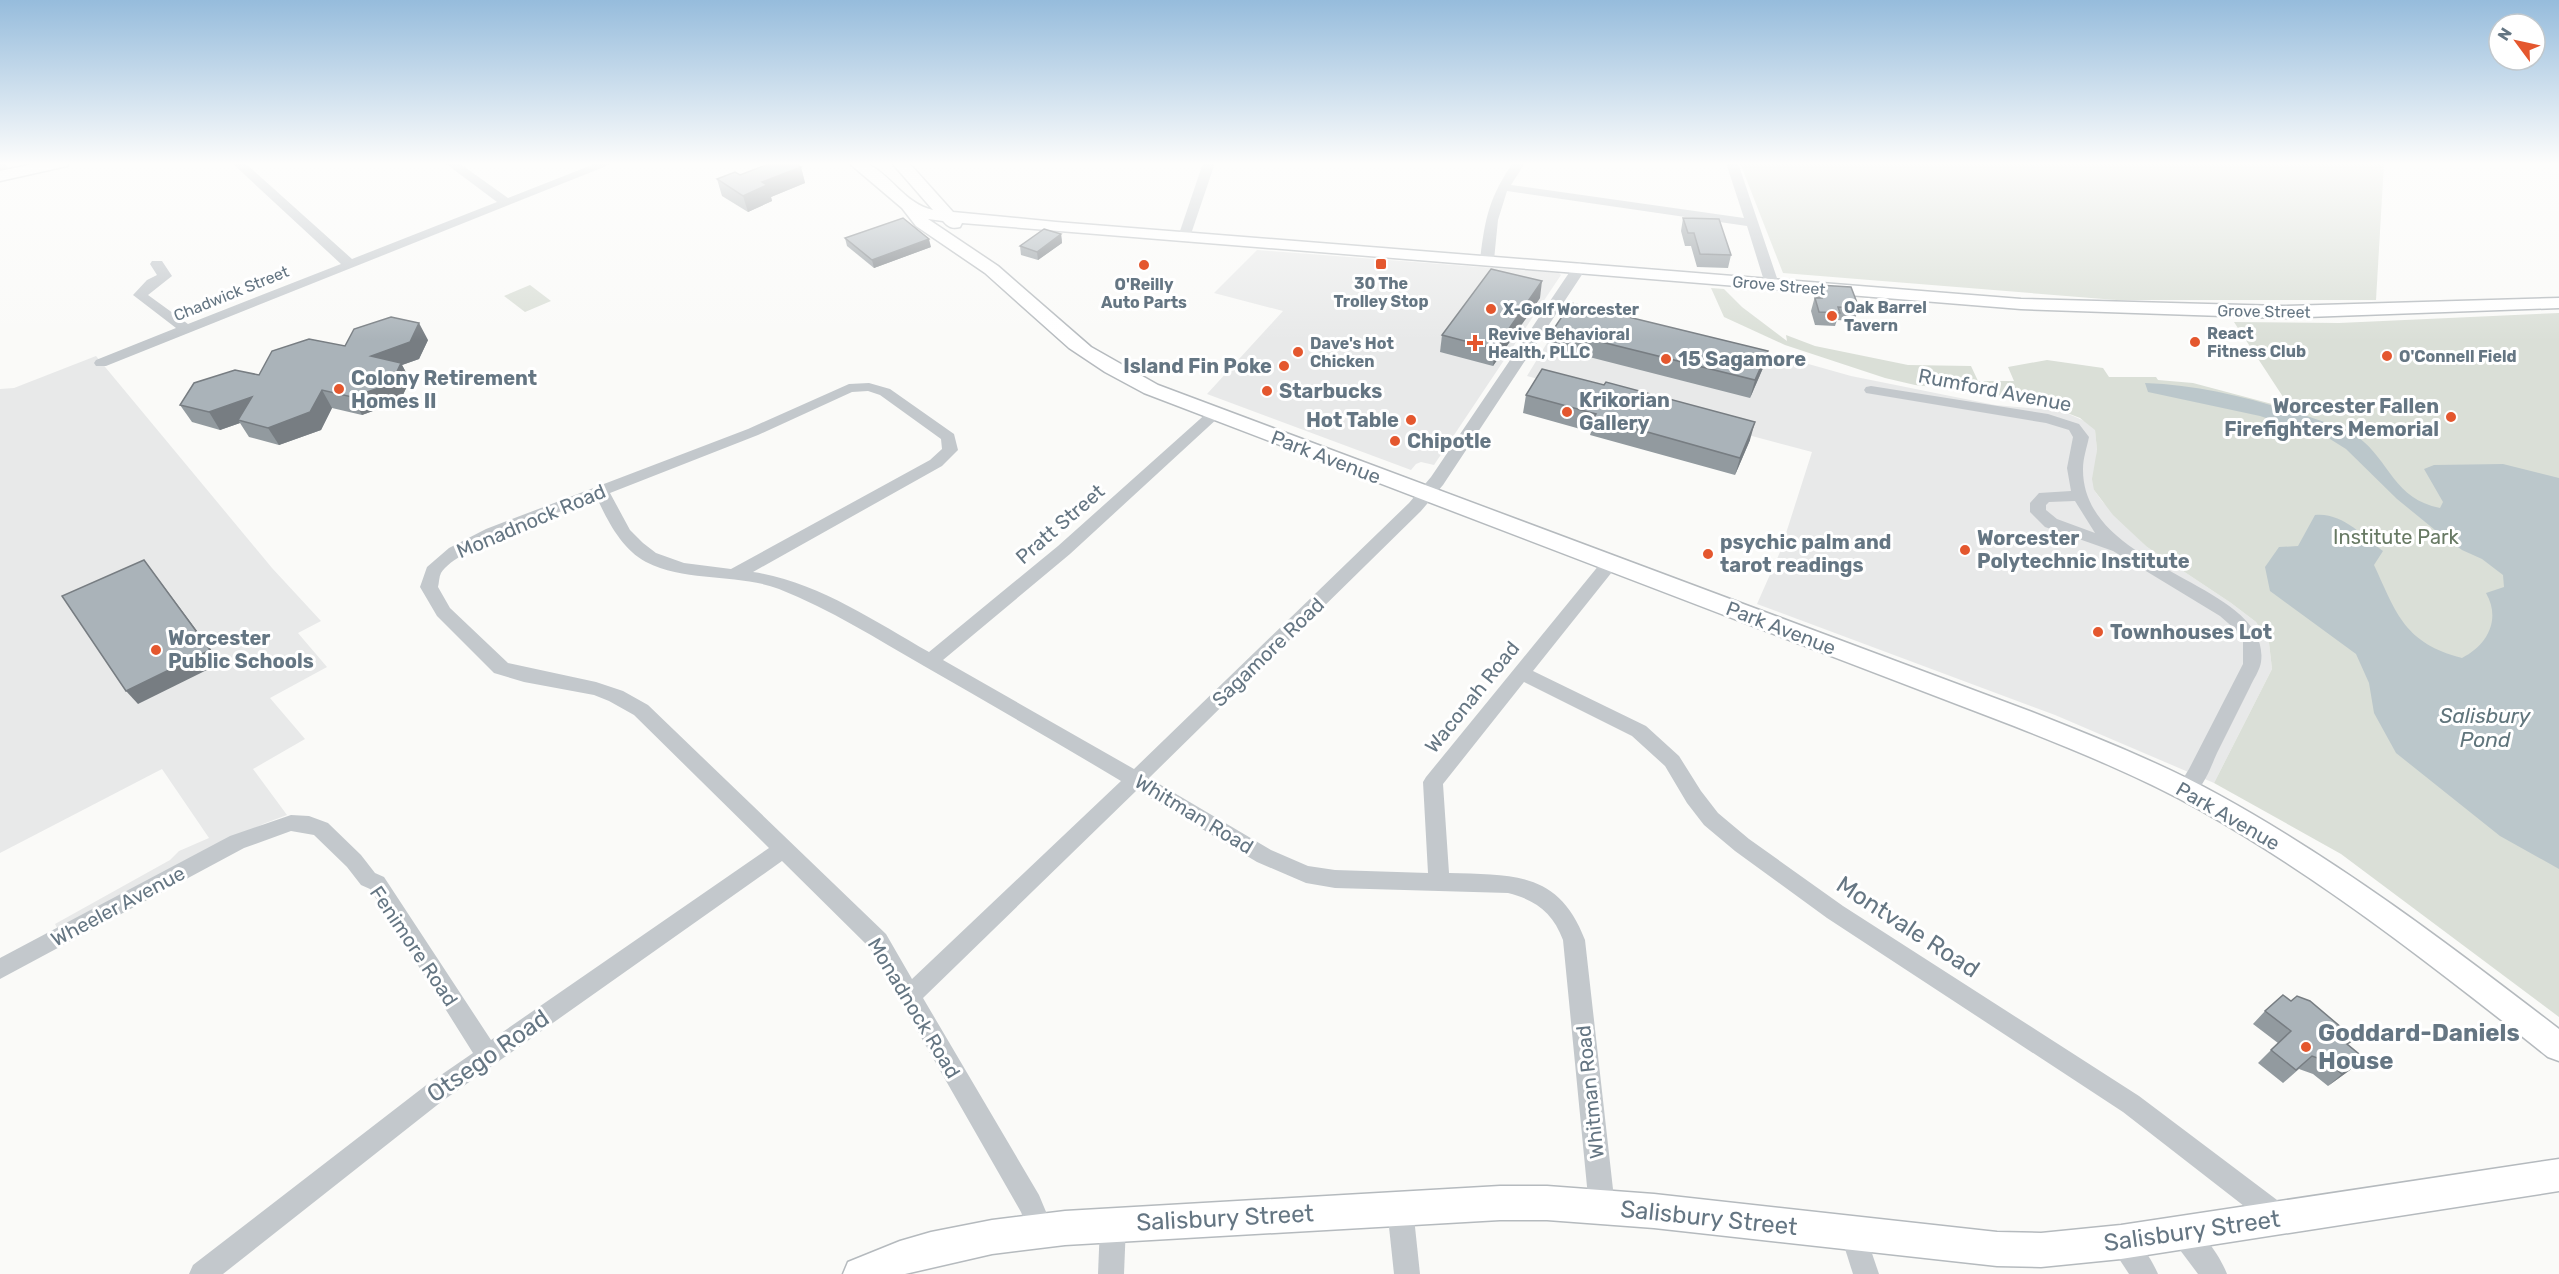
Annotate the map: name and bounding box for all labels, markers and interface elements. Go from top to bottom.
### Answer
north arrow [2487,12,2547,72]
text: N [2494,24,2516,44]
marker: 30 The Trolley Stop [1374,257,1388,271]
marker: O'Reilly Auto Parts [1137,258,1151,272]
street label: Chadwick Street [171,262,292,325]
street label: Grove Street [1732,272,1826,299]
place label: 30 The Trolley Stop [1333,274,1429,311]
place label: O'Reilly Auto Parts [1101,275,1187,312]
place label: Oak Barrel Tavern [1844,298,1927,335]
place label: X-Golf Worcester [1503,300,1640,319]
street label: Grove Street [2217,301,2311,322]
marker: X-Golf Worcester [1484,302,1498,316]
marker: Oak Barrel Tavern [1825,309,1839,323]
place label: React Fitness Club [2207,324,2306,361]
place label: Revive Behavioral Health, PLLC [1488,325,1630,362]
place label: Dave's Hot Chicken [1310,334,1394,371]
marker: Revive Behavioral Health, PLLC [1466,334,1484,352]
marker: React Fitness Club [2188,335,2202,349]
marker: Dave's Hot Chicken [1291,345,1305,359]
place label: 15 Sagamore [1678,347,1806,371]
place label: O'Connell Field [2399,347,2517,366]
marker: O'Connell Field [2380,349,2394,363]
marker: 15 Sagamore [1659,352,1673,366]
place label: Island Fin Poke [1123,354,1272,378]
marker: Island Fin Poke [1277,359,1291,373]
street label: Rumford Avenue [1916,363,2074,417]
place label: Colony Retirement Homes II [351,366,537,413]
place label: Starbucks [1279,379,1382,403]
marker: Colony Retirement Homes II [332,382,346,396]
marker: Starbucks [1260,384,1274,398]
place label: Krikorian Gallery [1579,388,1670,435]
place label: Worcester Fallen Firefighters Memorial [2224,394,2439,441]
marker: Krikorian Gallery [1560,405,1574,419]
place label: Hot Table [1306,408,1399,432]
marker: Worcester Fallen Firefighters Memorial [2444,410,2458,424]
marker: Hot Table [1404,413,1418,427]
street label: Park Avenue [1268,425,1384,489]
place label: Chipotle [1407,429,1492,453]
marker: Chipotle [1388,434,1402,448]
street label: Monadnock Road [453,479,609,563]
street label: Pratt Street [1011,479,1109,569]
park label: Institute Park [2333,525,2460,549]
place label: Worcester Polytechnic Institute [1977,526,2190,573]
place label: psychic palm and tarot readings [1720,530,1891,577]
marker: Worcester Polytechnic Institute [1958,543,1972,557]
marker: psychic palm and tarot readings [1701,547,1715,561]
street label: Sagamore Road [1207,592,1329,712]
street label: Park Avenue [1723,596,1839,660]
place label: Townhouses Lot [2110,620,2272,644]
marker: Townhouses Lot [2091,625,2105,639]
place label: Worcester Public Schools [168,626,314,673]
street label: Waconah Road [1420,636,1524,758]
marker: Worcester Public Schools [149,643,163,657]
water label: Salisbury Pond [2439,703,2532,752]
street label: Whitman Road [1130,769,1258,859]
street label: Park Avenue [2172,777,2284,855]
street label: Wheeler Avenue [47,861,189,951]
street label: Montvale Road [1831,870,1985,984]
street label: Fenimore Road [365,881,463,1011]
street label: Monadnock Road [863,933,965,1083]
street label: Otsego Road [422,1004,554,1108]
place label: Goddard-Daniels House [2318,1019,2520,1075]
street label: Whitman Road [1571,1024,1609,1160]
marker: Goddard-Daniels House [2299,1040,2313,1054]
street label: Salisbury Street [1619,1195,1799,1241]
street label: Salisbury Street [1135,1199,1315,1237]
street label: Salisbury Street [2102,1205,2282,1257]

